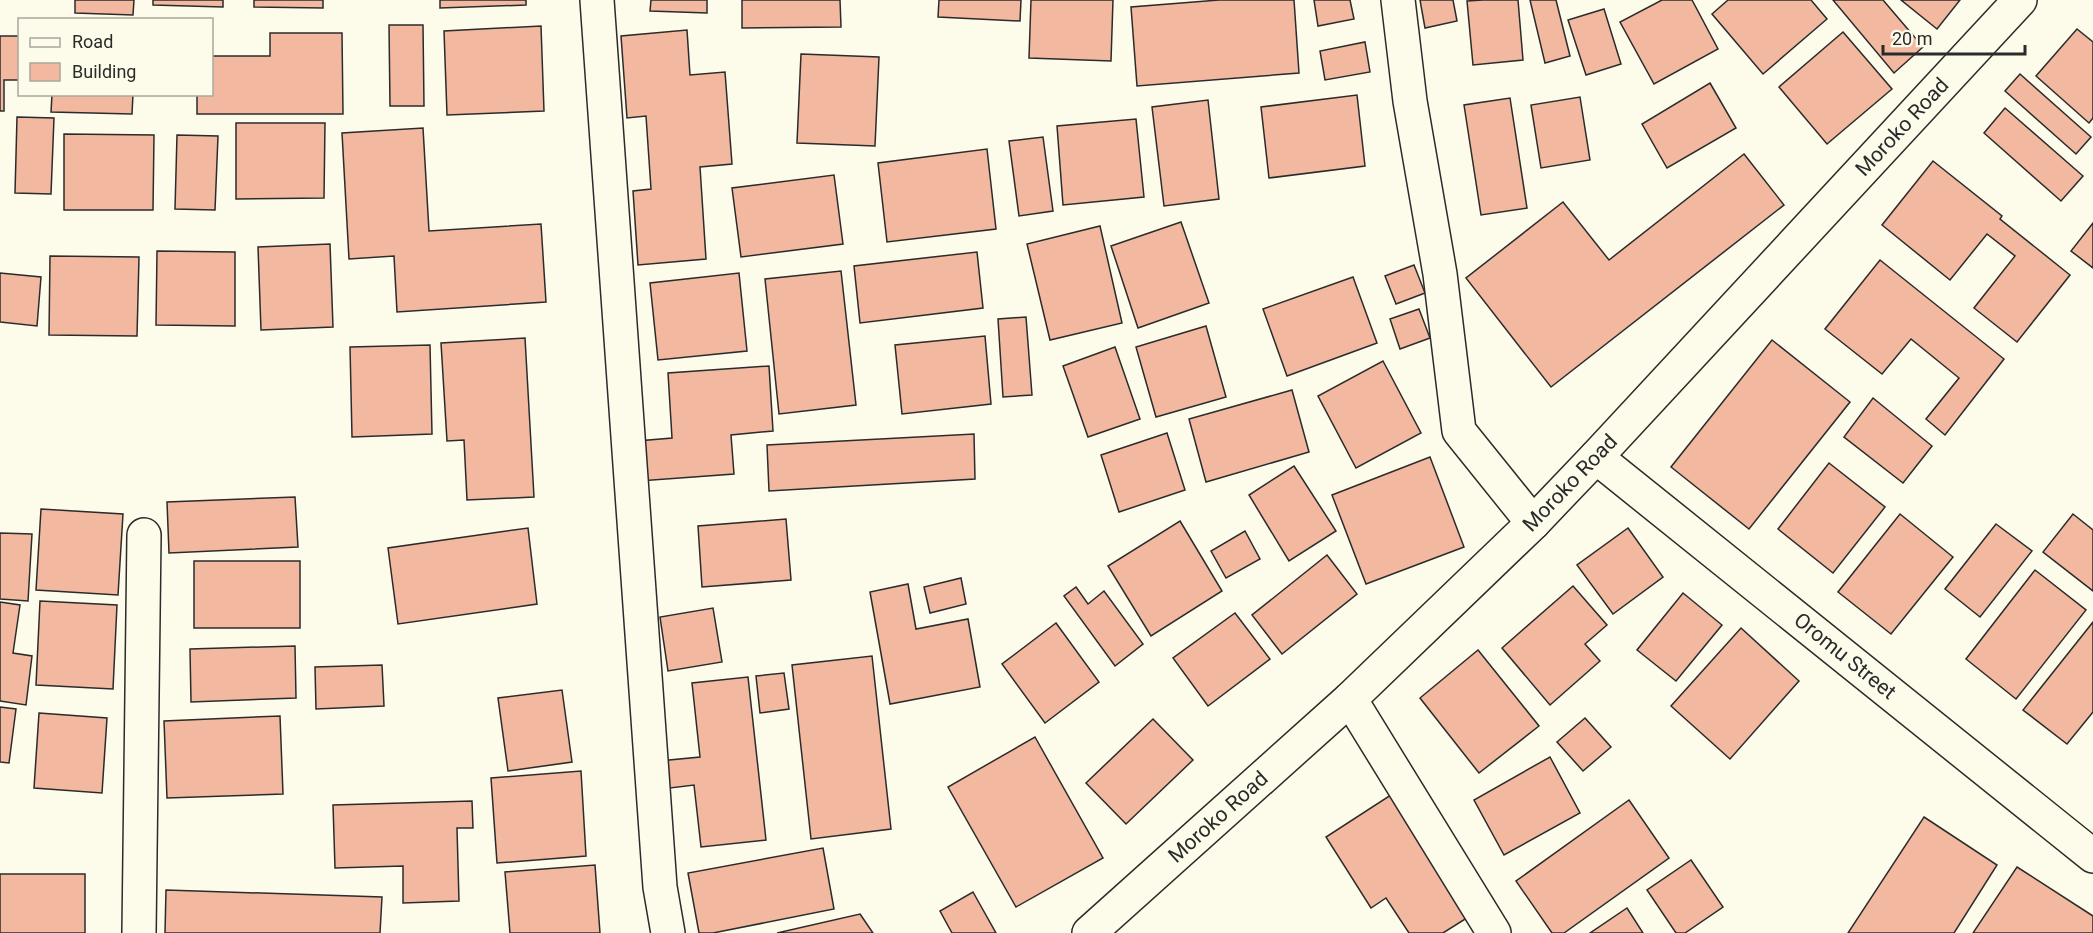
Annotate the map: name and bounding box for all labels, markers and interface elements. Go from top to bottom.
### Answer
legend [18,18,213,96]
scale bar [1883,18,2026,56]
text: 20 m [1892,28,1932,49]
text: Road [72,31,113,52]
text: Building [72,61,136,82]
street label: Moroko Road [1851,73,1953,181]
street label: Moroko Road [1518,430,1622,536]
street label: Oromu Street [1789,608,1901,704]
street label: Moroko Road [1163,766,1273,868]

